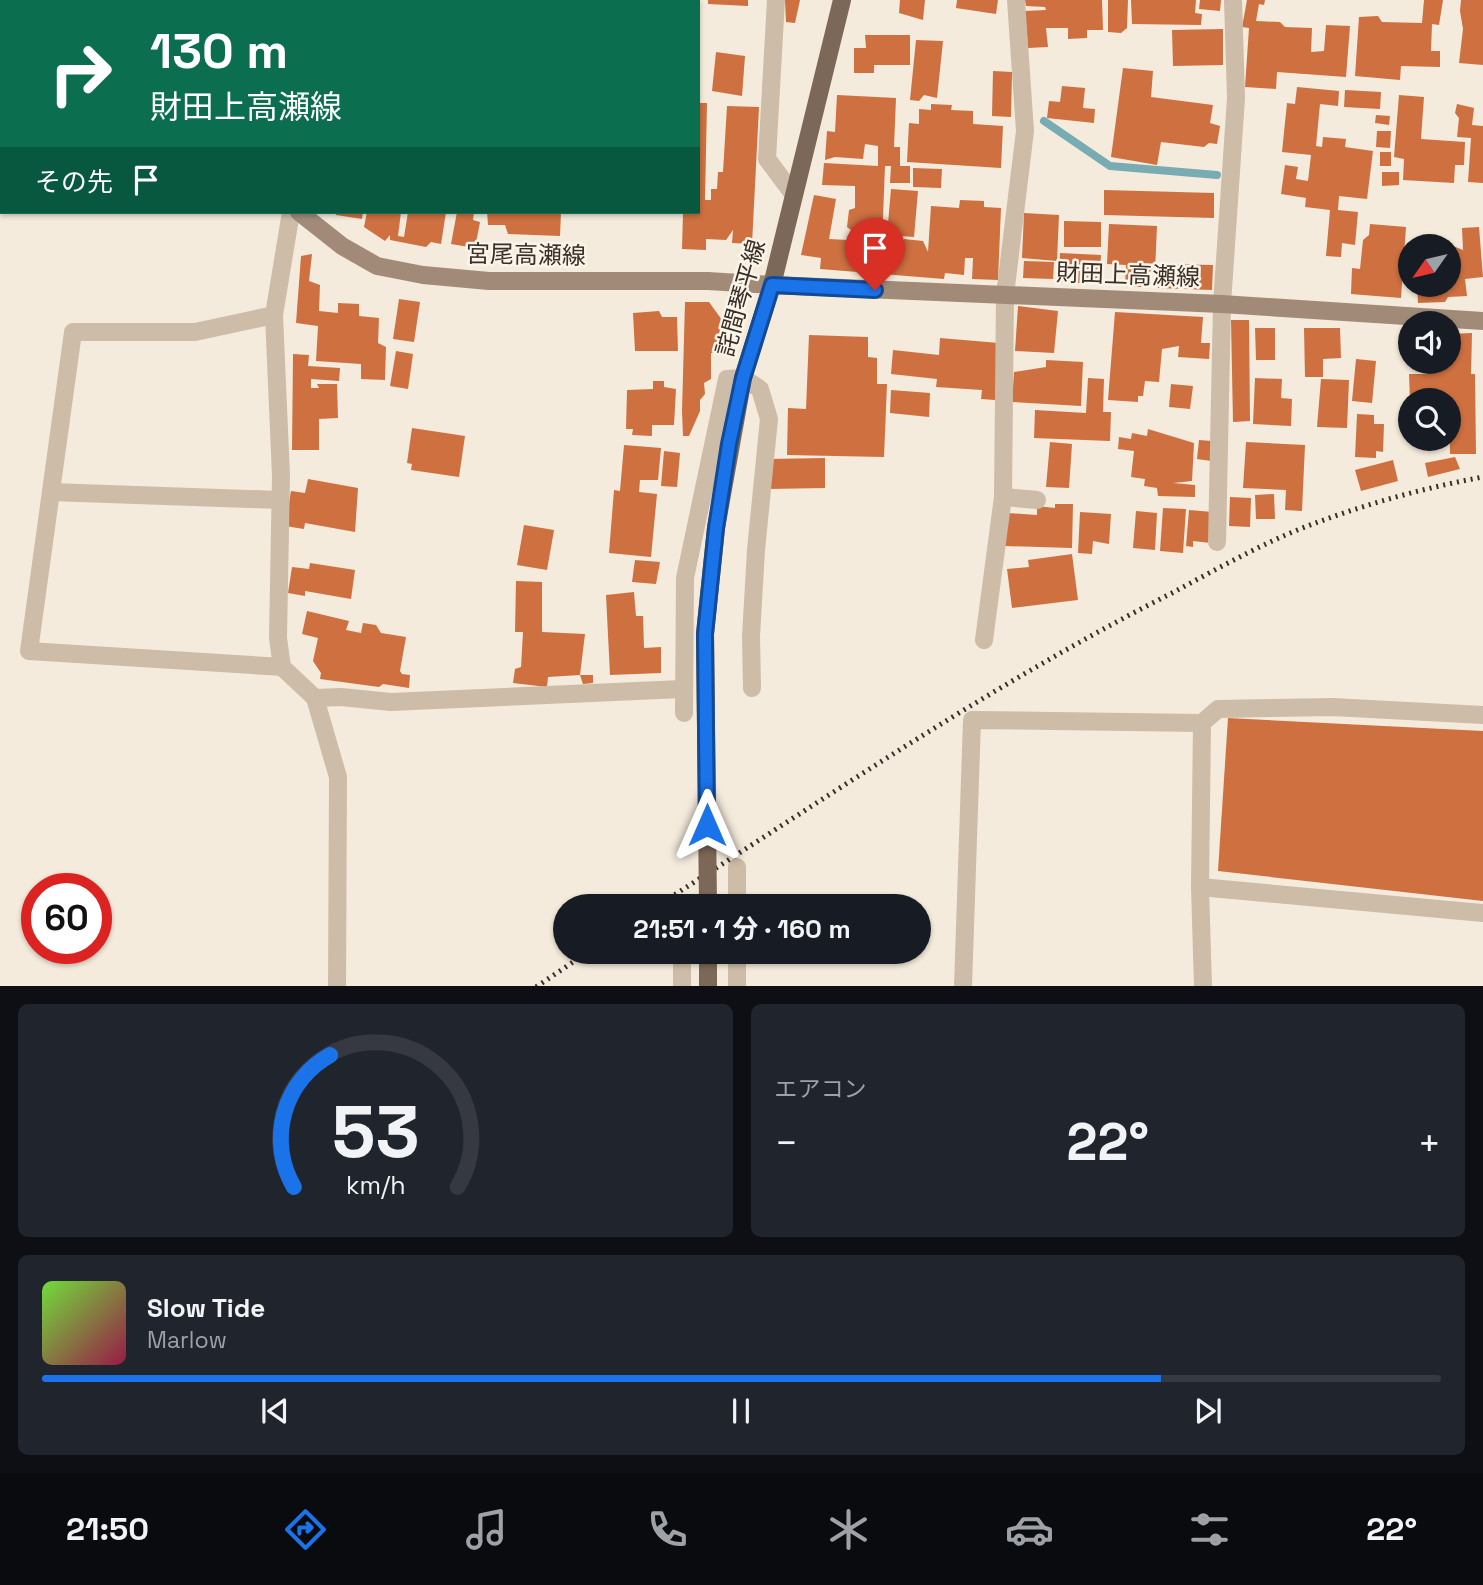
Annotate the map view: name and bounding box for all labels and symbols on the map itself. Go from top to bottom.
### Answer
pin [845,218,905,290]
north arrow [1398,234,1461,298]
street label: 詫間琴平線 [709,236,772,360]
street label: 宮尾高瀬線 [466,238,586,271]
street label: 財田上高瀬線 [1056,256,1201,293]
position arrow [670,788,744,862]
speed limit sign: 60 [21,873,112,964]

